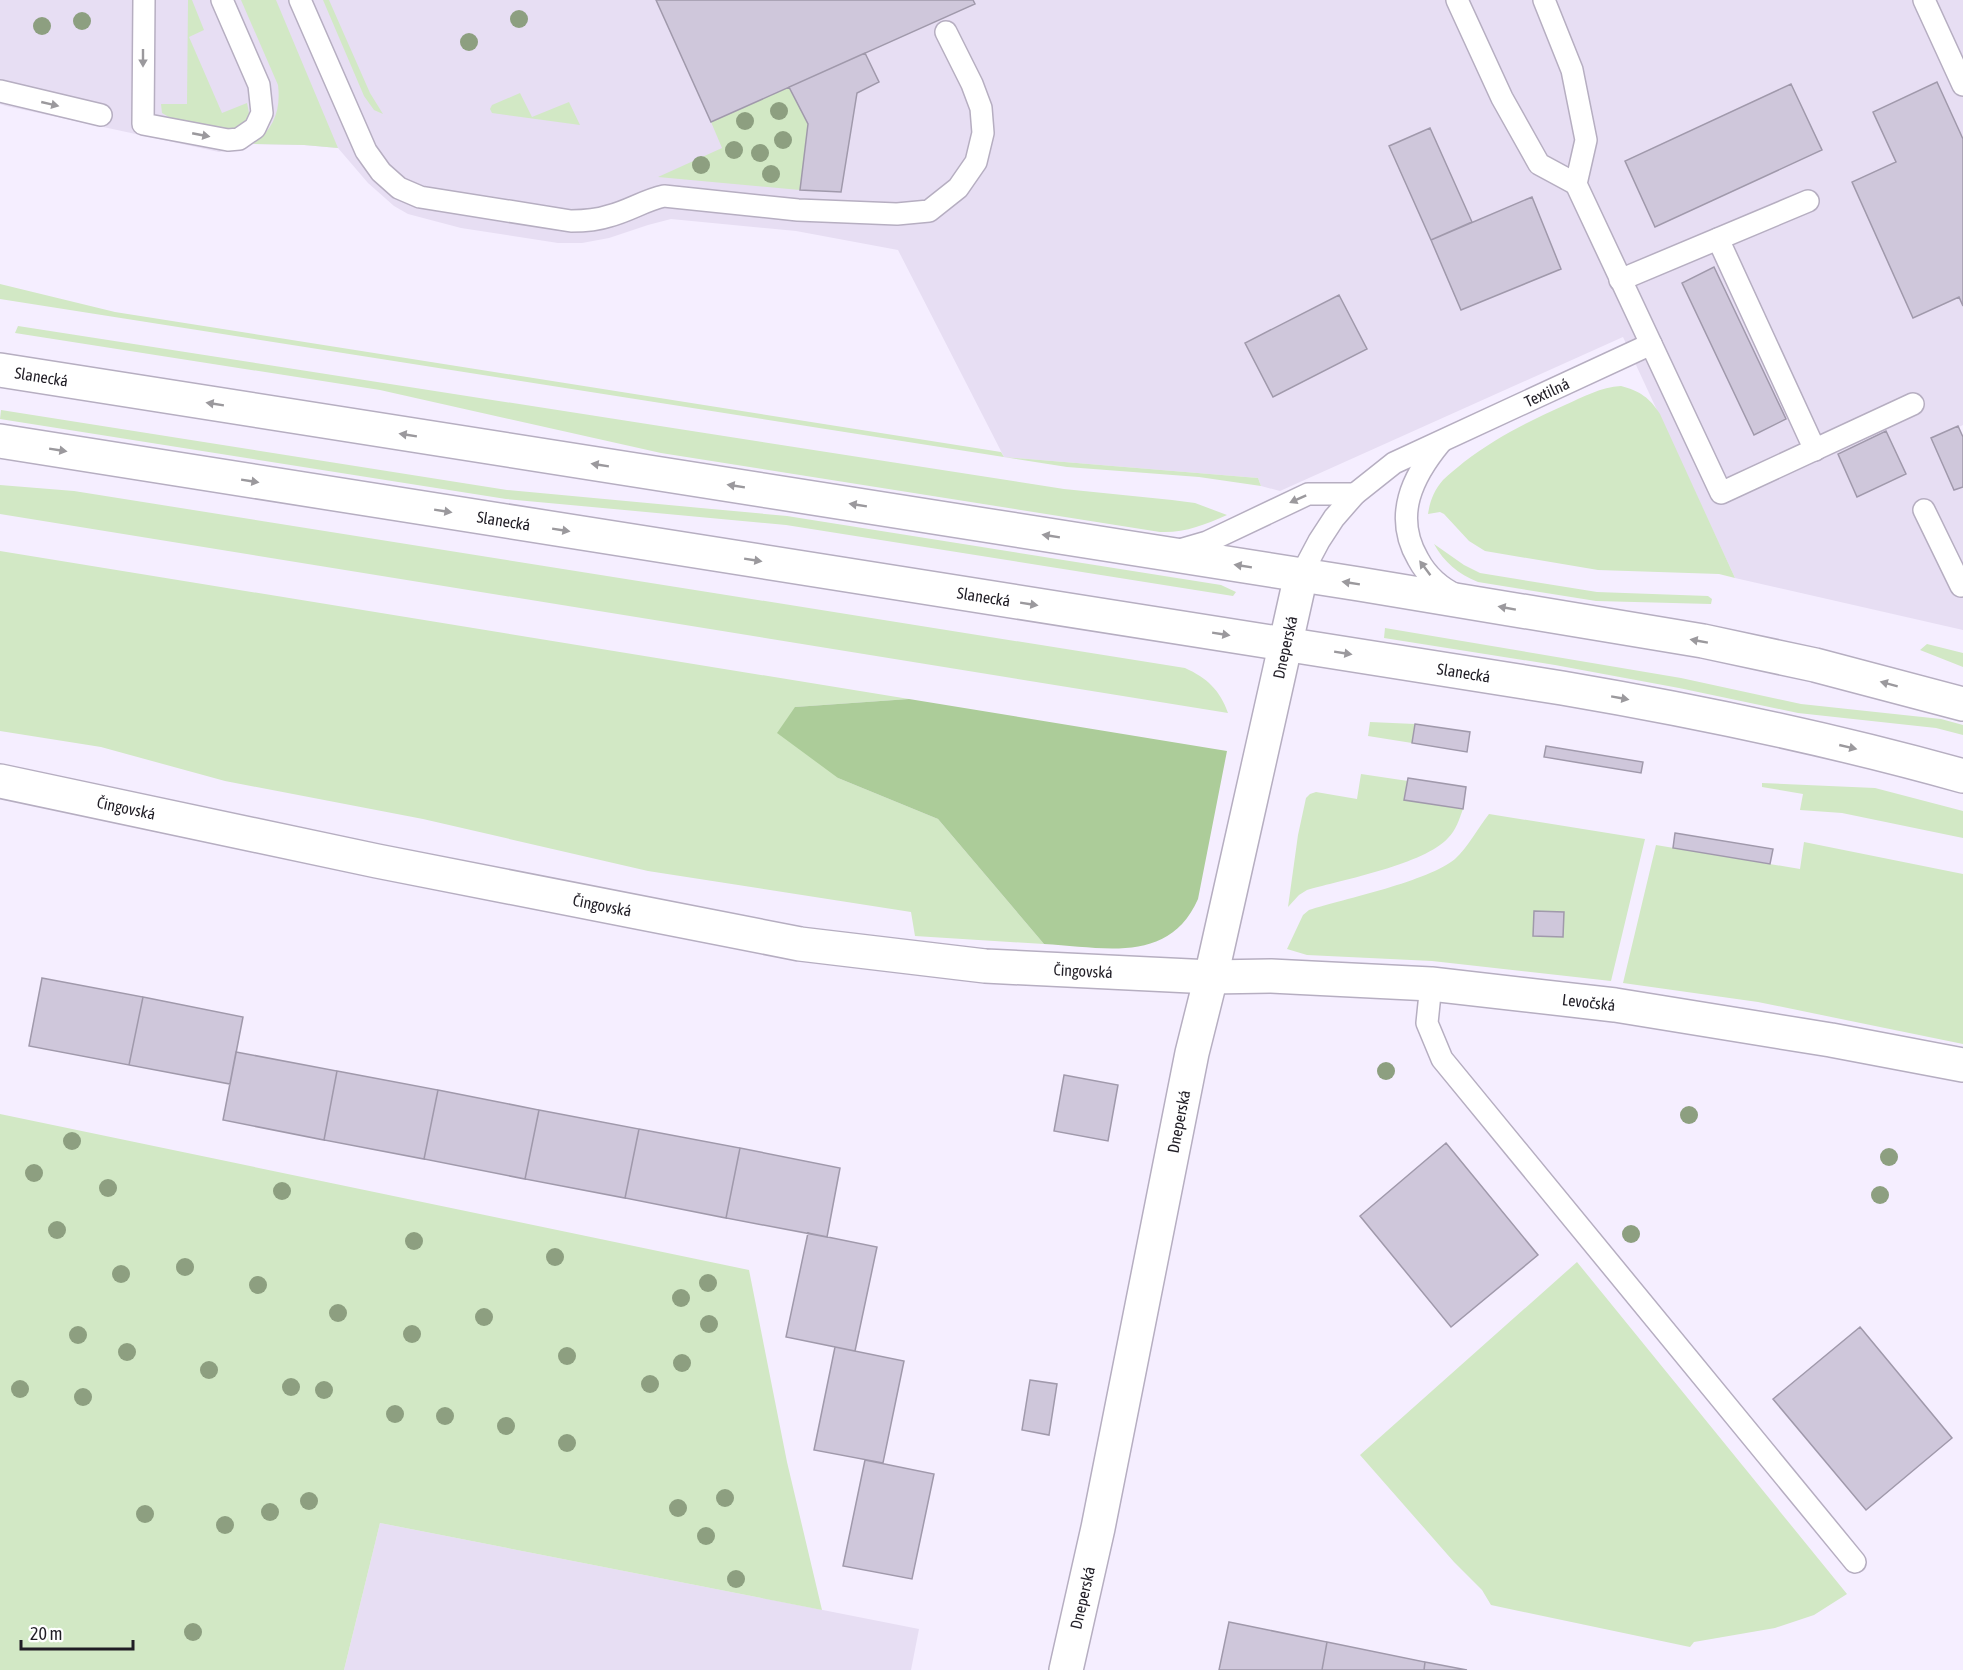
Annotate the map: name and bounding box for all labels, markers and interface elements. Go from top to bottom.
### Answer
one-way arrow [139,49,148,68]
one-way arrow [41,99,59,109]
one-way arrow [191,131,210,140]
street label: Slanecká [14,363,69,390]
street label: Textilná [1521,374,1572,410]
one-way arrow [206,400,225,409]
one-way arrow [398,430,417,439]
one-way arrow [48,446,67,455]
one-way arrow [591,460,610,469]
one-way arrow [241,476,260,485]
one-way arrow [726,482,745,491]
one-way arrow [1289,494,1306,503]
one-way arrow [849,501,868,510]
one-way arrow [434,507,453,516]
street label: Slanecká [476,508,532,534]
one-way arrow [551,525,570,534]
one-way arrow [1041,531,1060,540]
one-way arrow [744,556,763,565]
one-way arrow [1234,561,1253,570]
one-way arrow [1419,561,1431,576]
one-way arrow [1342,578,1361,587]
street label: Slanecká [956,583,1012,610]
one-way arrow [1019,599,1038,608]
one-way arrow [1497,604,1516,613]
street label: Dneperská [1269,614,1301,680]
one-way arrow [1212,630,1231,639]
one-way arrow [1690,636,1709,645]
one-way arrow [1334,649,1353,658]
street label: Slanecká [1436,659,1492,686]
one-way arrow [1880,679,1899,689]
one-way arrow [1611,694,1630,703]
one-way arrow [1839,743,1858,752]
street label: Čingovská [95,793,157,823]
street label: Čingovská [571,891,633,920]
street label: Čingovská [1053,960,1113,981]
street label: Levočská [1561,990,1616,1014]
street label: Dneperská [1163,1088,1193,1154]
street label: Dneperská [1066,1565,1098,1631]
scale bar [21,1613,134,1651]
text: 20 m [30,1623,62,1644]

